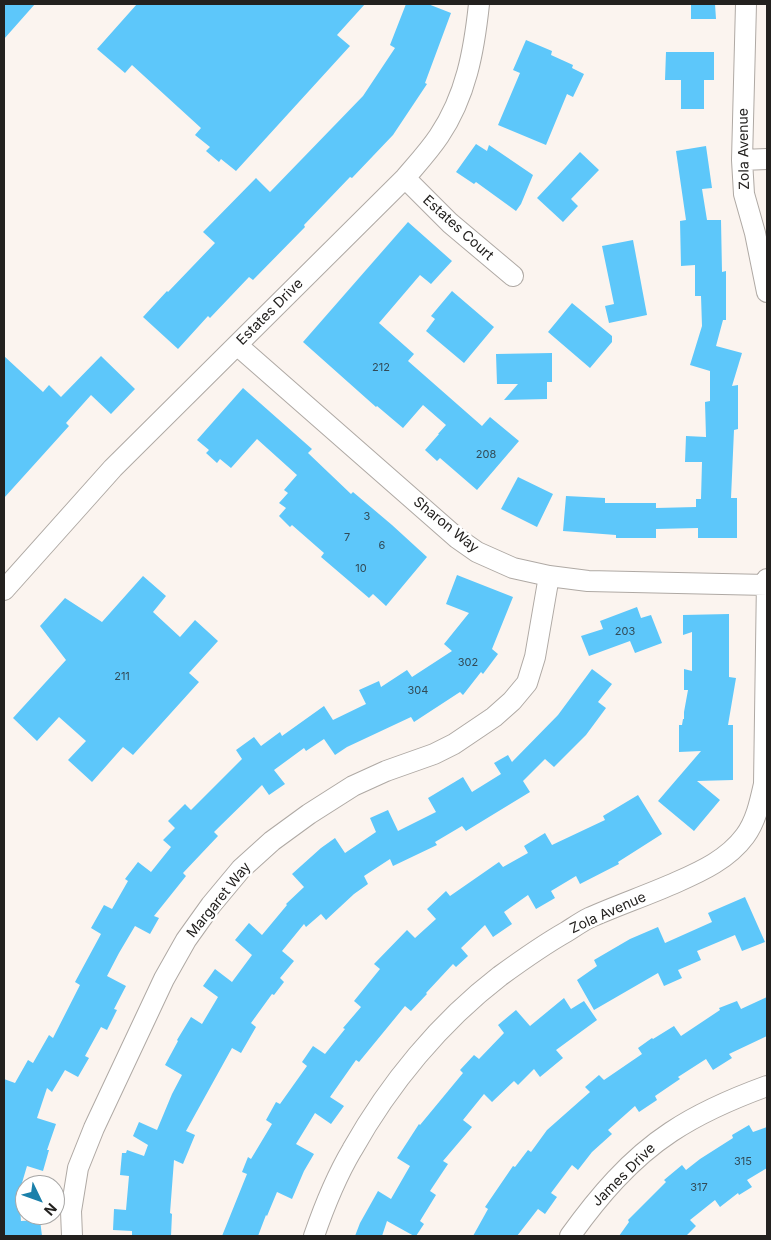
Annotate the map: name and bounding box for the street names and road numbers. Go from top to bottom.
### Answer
street label: Zola Avenue [735,108,753,190]
street label: Estates Court [419,192,497,264]
street label: Estates Drive [233,275,307,349]
street label: Sharon Way [410,493,482,557]
street label: Margaret Way [183,859,255,941]
street label: Zola Avenue [567,889,649,937]
street label: James Drive [589,1140,659,1210]

